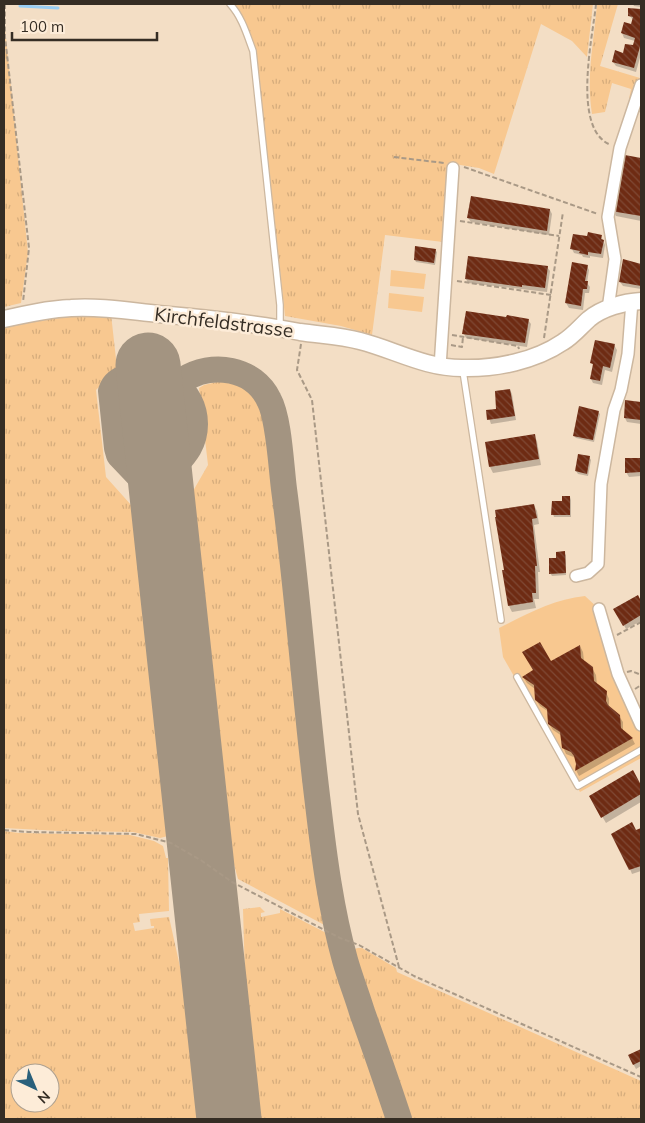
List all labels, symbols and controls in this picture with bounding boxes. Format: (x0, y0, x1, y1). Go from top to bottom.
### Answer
scale bar (12, 10, 158, 42)
text: 100 m (20, 17, 64, 36)
street label: Kirchfeldstrasse (153, 302, 295, 342)
north arrow (10, 1063, 60, 1113)
text: N (34, 1087, 54, 1107)

